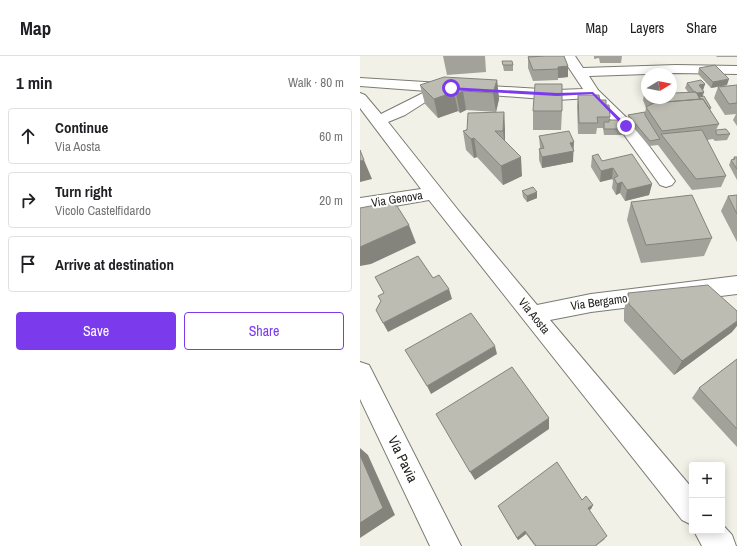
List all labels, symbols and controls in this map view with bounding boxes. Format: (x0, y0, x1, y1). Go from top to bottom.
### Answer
text: Map (20, 15, 51, 41)
text: Map (586, 19, 608, 37)
text: Layers (630, 19, 664, 37)
text: Share (686, 19, 717, 37)
north arrow (641, 68, 677, 104)
text: 1 min (16, 71, 52, 94)
text: Walk · 80 m (288, 74, 344, 91)
route start (442, 79, 460, 97)
text: Continue (55, 117, 108, 138)
route end (617, 117, 635, 135)
icon: ahead (17, 125, 39, 147)
text: 60 m (319, 128, 343, 145)
text: Via Aosta (55, 138, 100, 155)
text: Turn right (55, 181, 112, 202)
street label: Via Genova (370, 187, 424, 211)
icon: right (17, 189, 39, 211)
text: 20 m (319, 192, 343, 209)
text: Vicolo Castelfidardo (55, 202, 151, 219)
icon: arrive (17, 253, 39, 275)
text: Arrive at destination (55, 254, 174, 275)
street label: Via Bergamo (570, 290, 628, 314)
street label: Via Aosta (515, 295, 554, 338)
button: Save (16, 312, 176, 350)
button: Share (184, 312, 344, 350)
street label: Via Pavia (384, 433, 422, 486)
map controls (689, 462, 725, 534)
button: + (689, 462, 725, 498)
button: − (689, 498, 725, 534)

